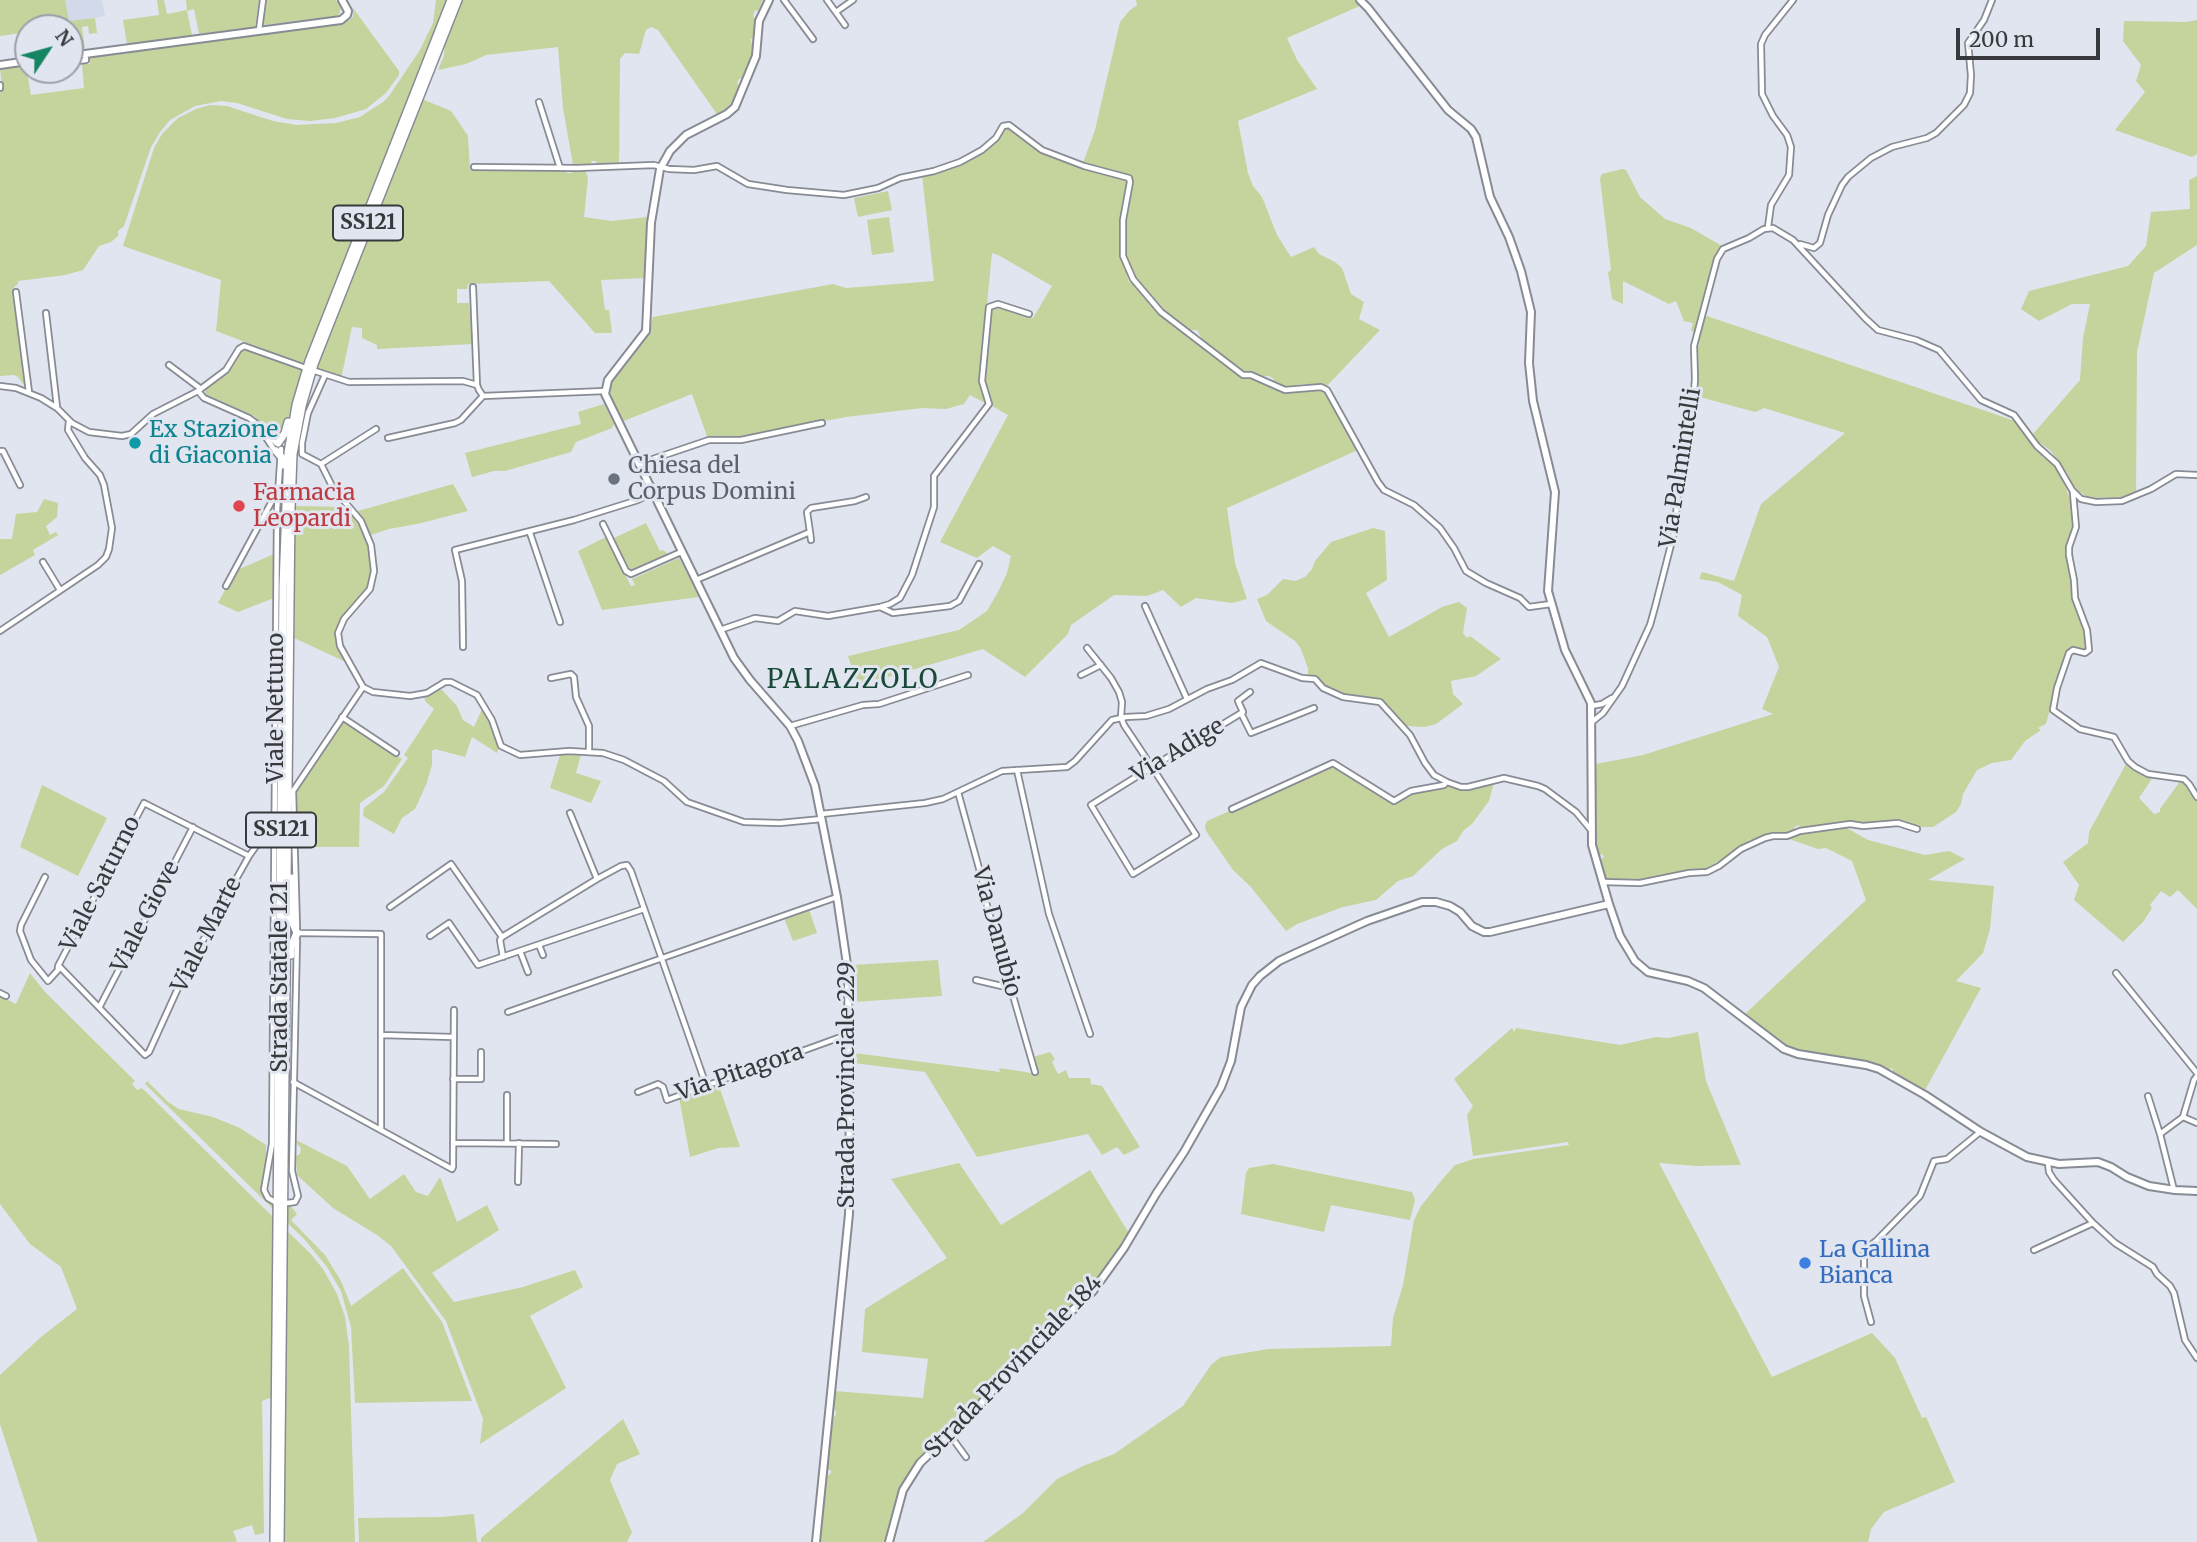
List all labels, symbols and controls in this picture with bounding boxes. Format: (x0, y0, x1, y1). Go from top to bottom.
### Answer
north arrow (14, 14, 84, 84)
scale bar (1959, 14, 2102, 58)
text: N (50, 25, 78, 51)
text: 200 m (1969, 26, 2034, 53)
road number: SS121 (333, 206, 403, 241)
street label: Via Palmintelli (1655, 386, 1707, 550)
place label: Ex Stazione di Giaconia (149, 416, 278, 470)
marker: Ex Stazione di Giaconia (127, 435, 143, 451)
place label: Chiesa del Corpus Domini (628, 452, 796, 506)
marker: Chiesa del Corpus Domini (606, 471, 622, 487)
place label: Farmacia Leopardi (253, 479, 355, 533)
marker: Farmacia Leopardi (231, 498, 247, 514)
street label: Viale Nettuno (262, 633, 290, 783)
district label: PALAZZOLO (768, 665, 938, 697)
street label: Via Adige (1127, 713, 1229, 789)
street label: Viale Saturno (55, 812, 147, 956)
road number: SS121 (246, 812, 316, 848)
street label: Viale Giove (106, 857, 186, 977)
street label: Via Danubio (965, 864, 1027, 1000)
street label: Viale Marte (166, 873, 248, 997)
street label: Strada Statale 121 (266, 881, 294, 1073)
street label: Strada Provinciale 229 (833, 962, 861, 1208)
street label: Via Pitagora (673, 1038, 807, 1108)
place label: La Gallina Bianca (1819, 1236, 1930, 1290)
marker: La Gallina Bianca (1797, 1255, 1813, 1271)
street label: Strada Provinciale 184 (919, 1270, 1109, 1464)

